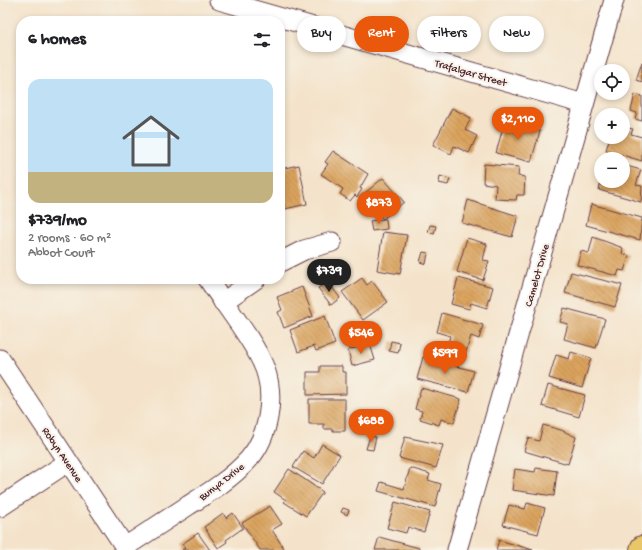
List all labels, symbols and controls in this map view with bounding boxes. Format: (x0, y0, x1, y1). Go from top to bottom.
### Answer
chip: Buy (297, 16, 346, 52)
chip: Rent (354, 16, 409, 52)
chip: Filters (417, 16, 481, 52)
chip: New (489, 16, 544, 52)
icon: filters (251, 29, 273, 51)
text: 6 homes (28, 30, 86, 50)
street label: Trafalgar Street (432, 57, 510, 90)
map controls (594, 64, 630, 188)
button: locate (594, 64, 630, 100)
icon: home (115, 105, 187, 177)
pin: $2,110 (485, 107, 551, 141)
button: + (594, 108, 630, 144)
text: $2,110 (501, 112, 535, 127)
button: − (594, 152, 630, 188)
pin: $873 (355, 191, 403, 225)
text: $873 (366, 196, 392, 211)
text: $739/mo (28, 211, 87, 231)
text: 2 rooms · 60 m² (28, 231, 111, 246)
street label: Camelot Drive (523, 242, 553, 308)
text: Abbot Court (28, 246, 94, 261)
pin: $739 (305, 259, 353, 293)
text: $739 (316, 264, 342, 279)
pin: $546 (337, 321, 385, 355)
text: $546 (348, 326, 374, 341)
pin: $599 (421, 341, 469, 375)
text: $599 (432, 346, 458, 361)
pin: $688 (347, 409, 395, 443)
text: $688 (358, 414, 384, 429)
street label: Robyn Avenue (39, 425, 84, 485)
street label: Bunya Drive (196, 461, 247, 505)

